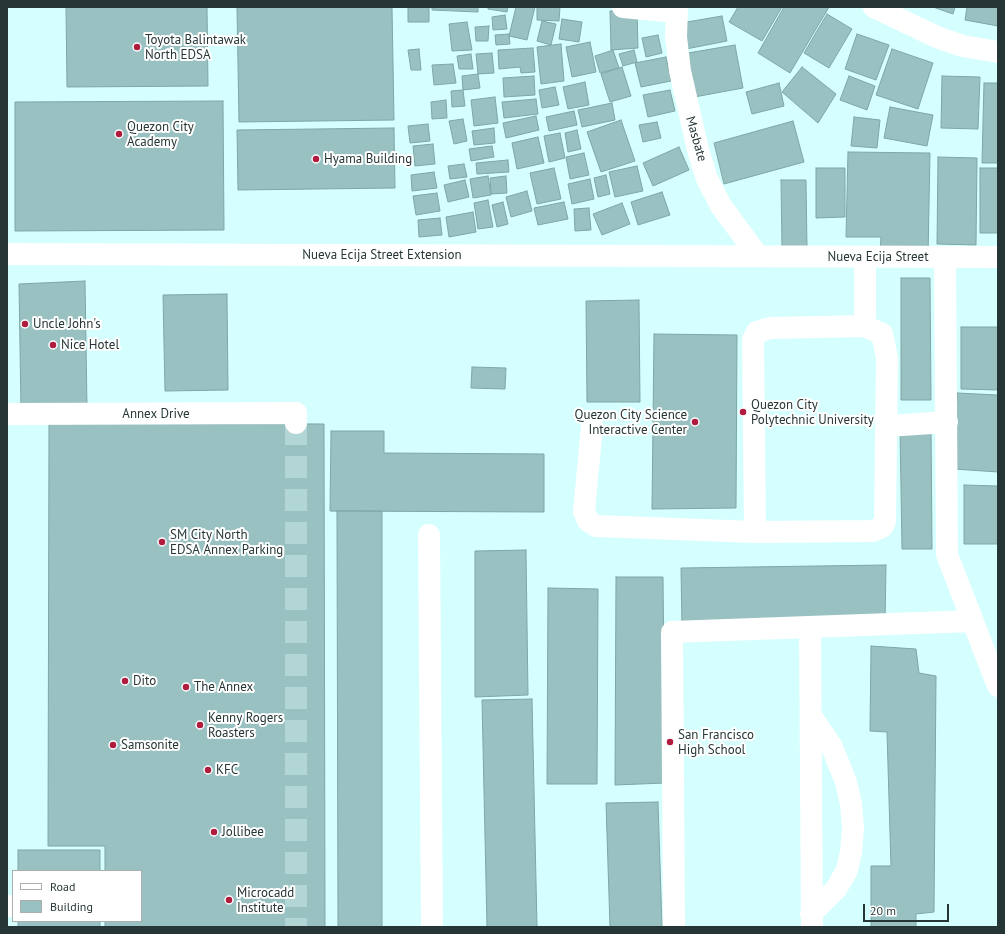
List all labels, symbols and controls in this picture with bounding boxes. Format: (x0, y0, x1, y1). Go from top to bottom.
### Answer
place label: Toyota Balintawak North EDSA (145, 32, 246, 63)
marker: Toyota Balintawak North EDSA (132, 42, 142, 52)
street label: Masbate (682, 114, 710, 164)
place label: Quezon City Academy (127, 119, 194, 150)
marker: Quezon City Academy (114, 129, 124, 139)
place label: Hyama Building (324, 151, 412, 167)
marker: Hyama Building (311, 154, 321, 164)
street label: Nueva Ecija Street Extension (302, 247, 462, 263)
street label: Nueva Ecija Street (827, 249, 929, 265)
place label: Uncle John's (33, 316, 101, 332)
marker: Uncle John's (20, 319, 30, 329)
place label: Nice Hotel (61, 337, 119, 353)
marker: Nice Hotel (48, 340, 58, 350)
place label: Quezon City Polytechnic University (751, 397, 874, 428)
street label: Annex Drive (122, 406, 190, 422)
place label: Quezon City Science Interactive Center (575, 407, 687, 438)
marker: Quezon City Polytechnic University (738, 407, 748, 417)
marker: Quezon City Science Interactive Center (690, 417, 700, 427)
place label: SM City North EDSA Annex Parking (170, 527, 283, 558)
marker: SM City North EDSA Annex Parking (157, 537, 167, 547)
place label: Dito (133, 673, 156, 689)
marker: Dito (120, 676, 130, 686)
place label: The Annex (194, 679, 253, 695)
marker: The Annex (181, 682, 191, 692)
place label: Kenny Rogers Roasters (208, 710, 283, 741)
marker: Kenny Rogers Roasters (195, 720, 205, 730)
place label: San Francisco High School (678, 727, 754, 758)
place label: Samsonite (121, 737, 179, 753)
marker: San Francisco High School (665, 737, 675, 747)
marker: Samsonite (108, 740, 118, 750)
place label: KFC (216, 762, 238, 778)
marker: KFC (203, 765, 213, 775)
place label: Jollibee (222, 824, 264, 840)
marker: Jollibee (209, 827, 219, 837)
legend (12, 870, 142, 922)
text: Road (50, 879, 75, 894)
place label: Microcadd Institute (237, 885, 294, 916)
marker: Microcadd Institute (224, 895, 234, 905)
scale bar (865, 896, 951, 922)
text: Building (50, 899, 93, 914)
text: 20 m (870, 903, 896, 918)

